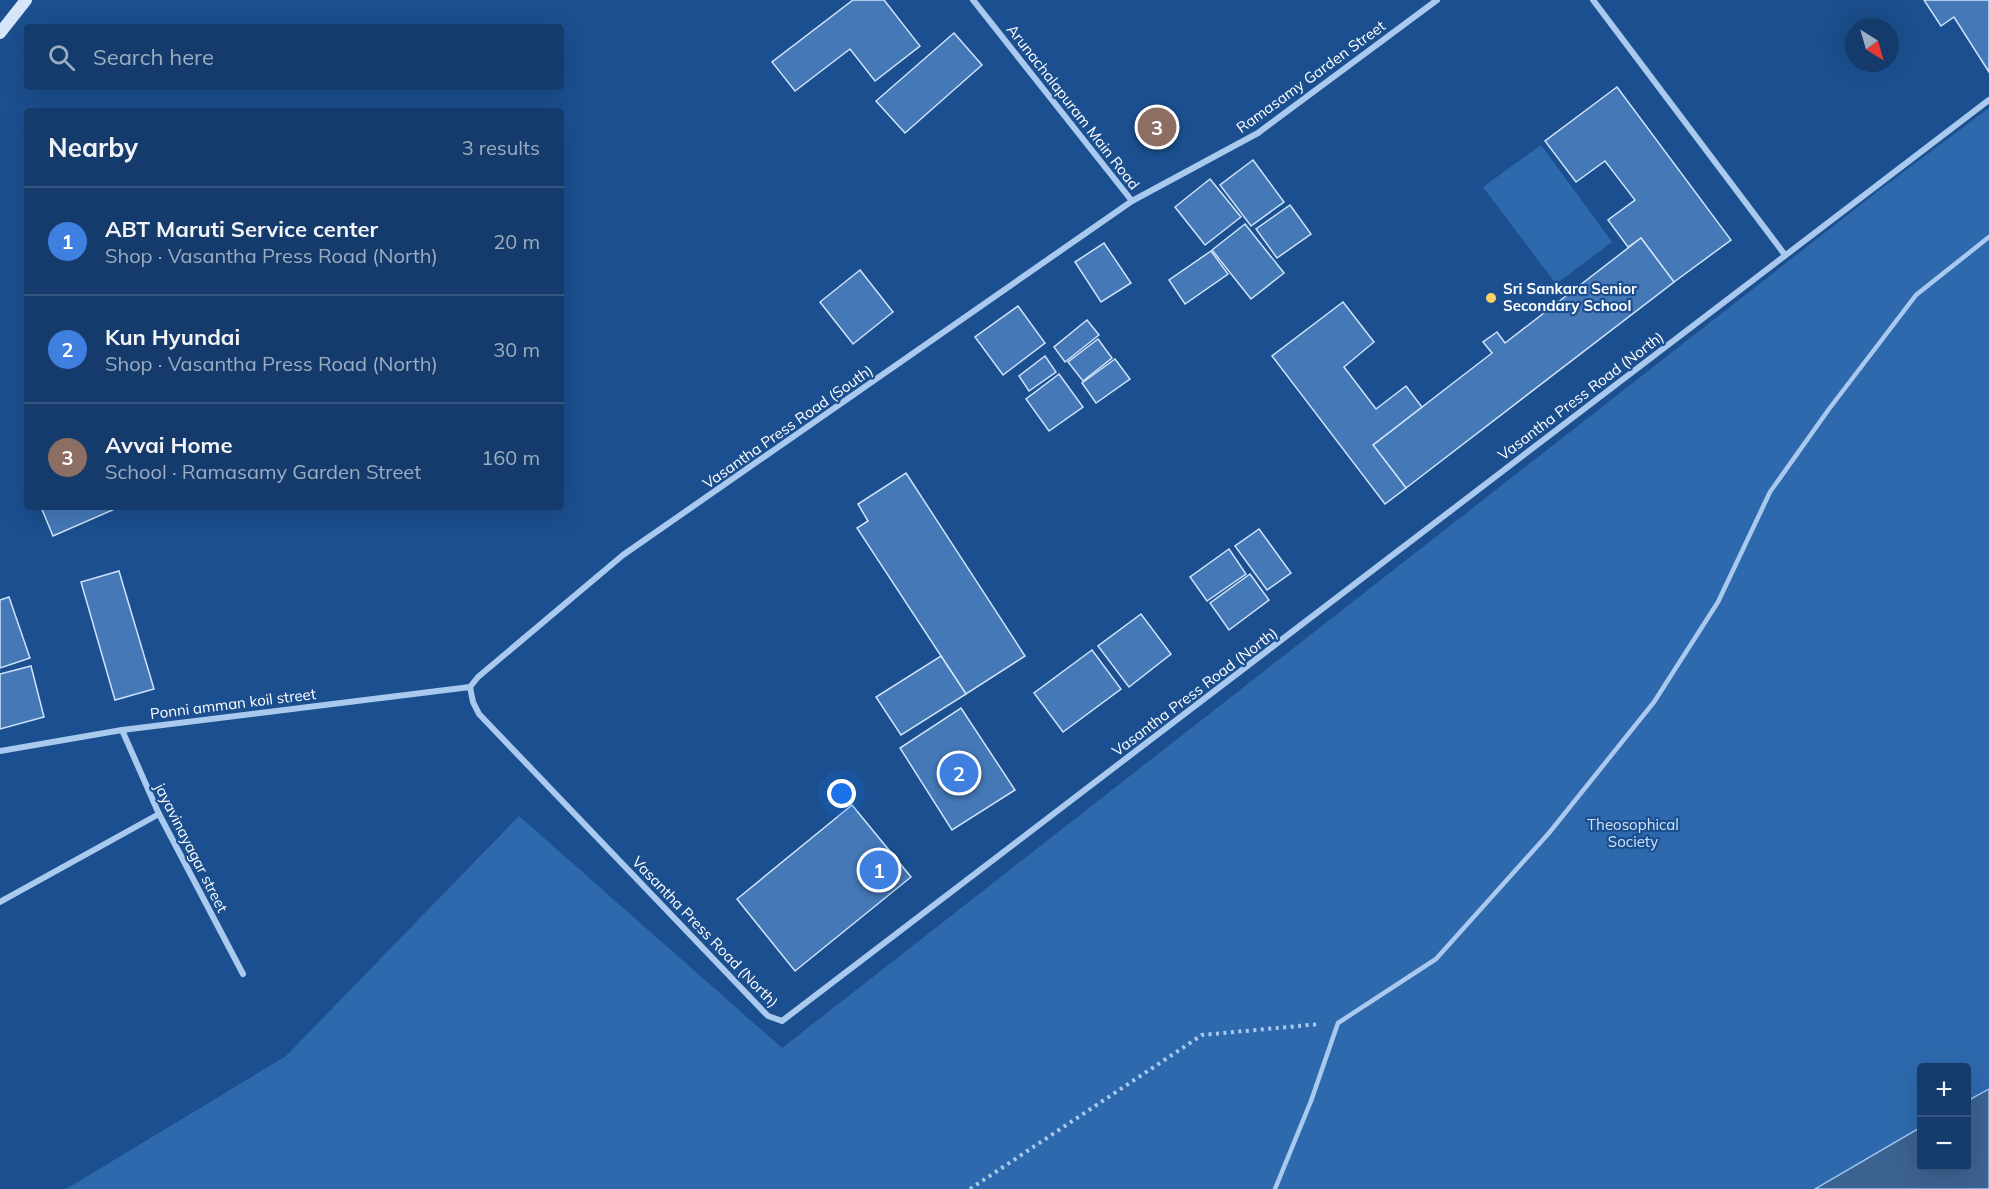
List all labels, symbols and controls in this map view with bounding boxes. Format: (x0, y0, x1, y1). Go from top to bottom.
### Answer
street label: Ramasamy Garden Street (1232, 16, 1389, 137)
north arrow (1845, 18, 1899, 72)
street label: Arunachalapuram Main Road (1003, 20, 1144, 193)
search box (24, 24, 564, 90)
icon: search (45, 41, 78, 74)
text: Search here (93, 43, 214, 71)
pin: 3 (1138, 104, 1176, 150)
text: Nearby (48, 131, 138, 164)
text: 3 results (462, 135, 540, 160)
text: ABT Maruti Service center (105, 215, 378, 243)
text: 1 (62, 229, 74, 254)
text: 20 m (493, 229, 540, 254)
text: Shop · Vasantha Press Road (North) (105, 243, 438, 268)
place label: Sri Sankara Senior Secondary School (1503, 279, 1637, 315)
marker: Sri Sankara Senior Secondary School (1484, 291, 1498, 305)
text: Kun Hyundai (105, 323, 240, 351)
street label: Vasantha Press Road (North) (1494, 327, 1667, 464)
text: 2 (62, 337, 74, 362)
text: 30 m (493, 337, 540, 362)
text: Shop · Vasantha Press Road (North) (105, 351, 438, 376)
street label: Vasantha Press Road (South) (699, 360, 877, 493)
text: Avvai Home (105, 431, 232, 459)
text: 3 (62, 445, 74, 470)
text: 160 m (481, 445, 540, 470)
text: School · Ramasamy Garden Street (105, 459, 421, 484)
street label: Vasantha Press Road (North) (1108, 623, 1281, 760)
street label: Ponni amman koil street (149, 684, 317, 723)
pin: 2 (940, 750, 978, 796)
street label: jayavinayagar street (150, 779, 232, 915)
your location (827, 779, 856, 808)
park label: Theosophical Society (1587, 815, 1679, 851)
pin: 1 (860, 848, 898, 892)
street label: Vasantha Press Road (North) (628, 852, 783, 1011)
map controls (1917, 1063, 1971, 1171)
button: + (1917, 1063, 1971, 1117)
button: − (1917, 1117, 1971, 1171)

